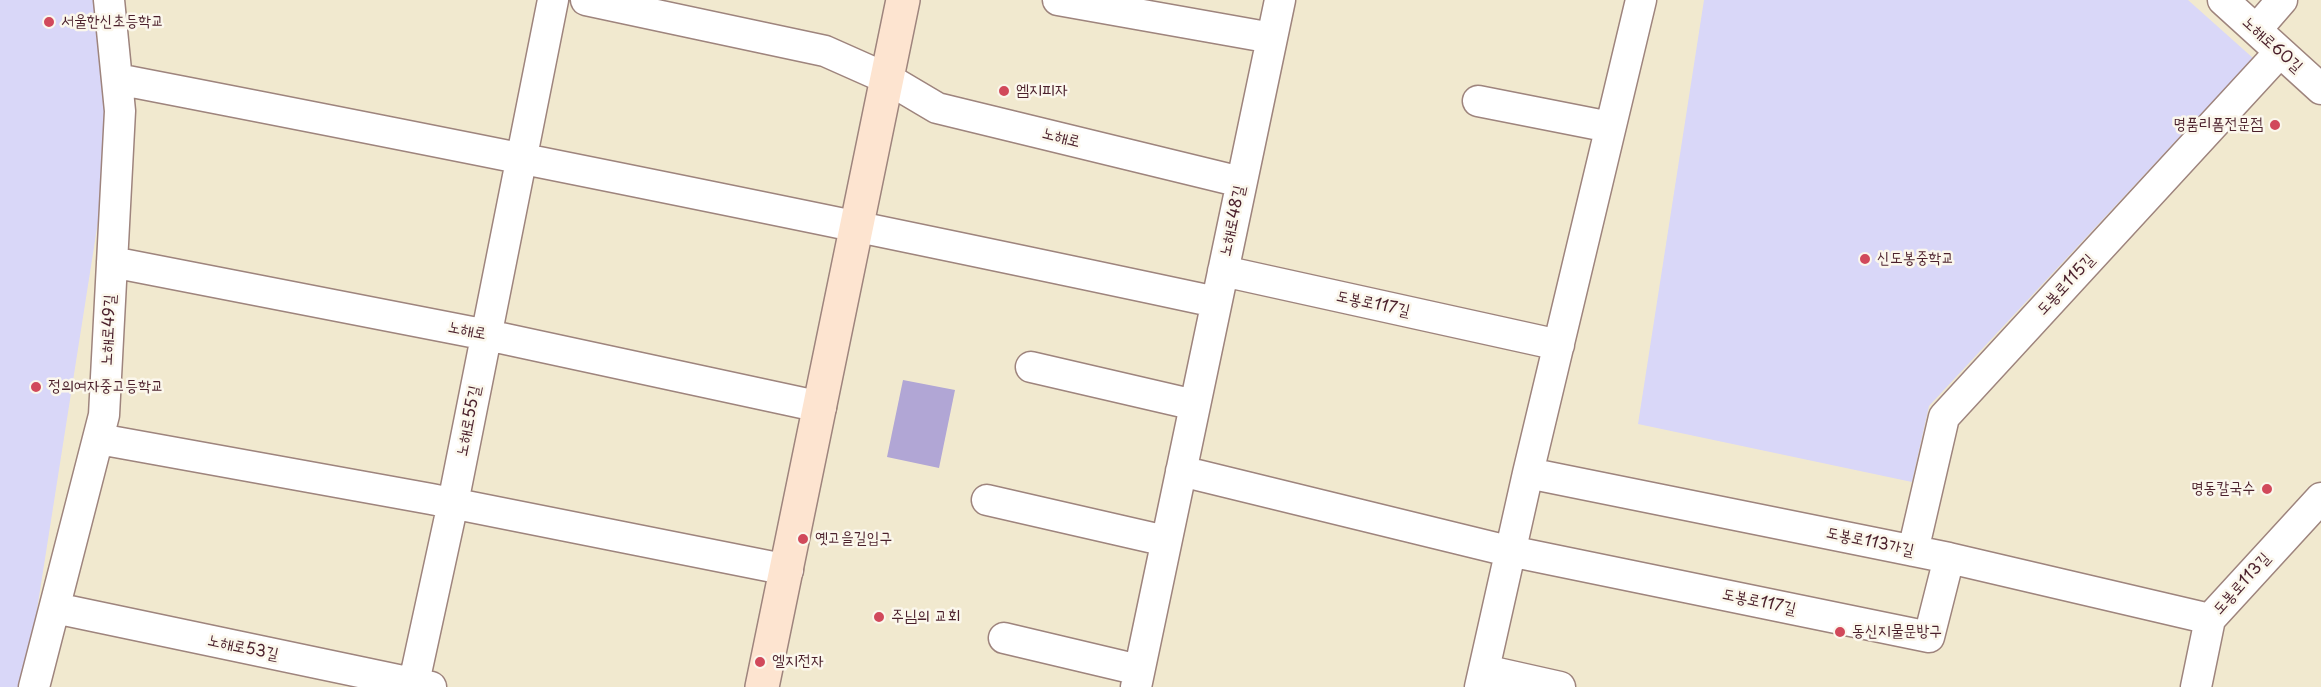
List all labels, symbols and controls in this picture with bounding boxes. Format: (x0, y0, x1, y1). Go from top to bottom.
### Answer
place label: 서울한신초등학교 (61, 12, 164, 32)
street label: 노해로60길 (2238, 13, 2306, 77)
marker: 서울한신초등학교 (42, 15, 56, 29)
place label: 엠지피자 (1016, 81, 1068, 101)
marker: 엠지피자 (997, 84, 1011, 98)
place label: 명품리폼전문점 (2173, 115, 2263, 135)
marker: 명품리폼전문점 (2268, 118, 2282, 132)
street label: 노해로 (1040, 124, 1082, 152)
street label: 노해로48길 (1216, 184, 1250, 258)
place label: 신도봉중학교 (1877, 249, 1954, 269)
street label: 도봉로115길 (2033, 251, 2099, 319)
marker: 신도봉중학교 (1858, 252, 1872, 266)
street label: 도봉로117길 (1334, 287, 1412, 321)
street label: 노해로49길 (98, 294, 120, 366)
street label: 노해로 (446, 318, 488, 344)
place label: 정의여자중고등학교 (48, 377, 164, 397)
marker: 정의여자중고등학교 (29, 380, 43, 394)
street label: 노해로55길 (453, 384, 485, 458)
place label: 명동칼국수 (2191, 479, 2255, 499)
marker: 명동칼국수 (2260, 482, 2274, 496)
street label: 도봉로113가길 (1824, 523, 1916, 561)
place label: 옛고을길입구 (815, 529, 892, 549)
marker: 옛고을길입구 (796, 532, 810, 546)
street label: 도봉로113길 (2209, 549, 2275, 619)
street label: 도봉로117길 (1720, 585, 1798, 619)
place label: 주님의 교회 (891, 607, 961, 627)
marker: 주님의 교회 (872, 610, 886, 624)
place label: 동신지물문방구 (1852, 622, 1942, 642)
marker: 동신지물문방구 (1833, 625, 1847, 639)
street label: 노해로53길 (206, 631, 280, 665)
place label: 엘지전자 (772, 652, 824, 672)
marker: 엘지전자 (753, 655, 767, 669)

